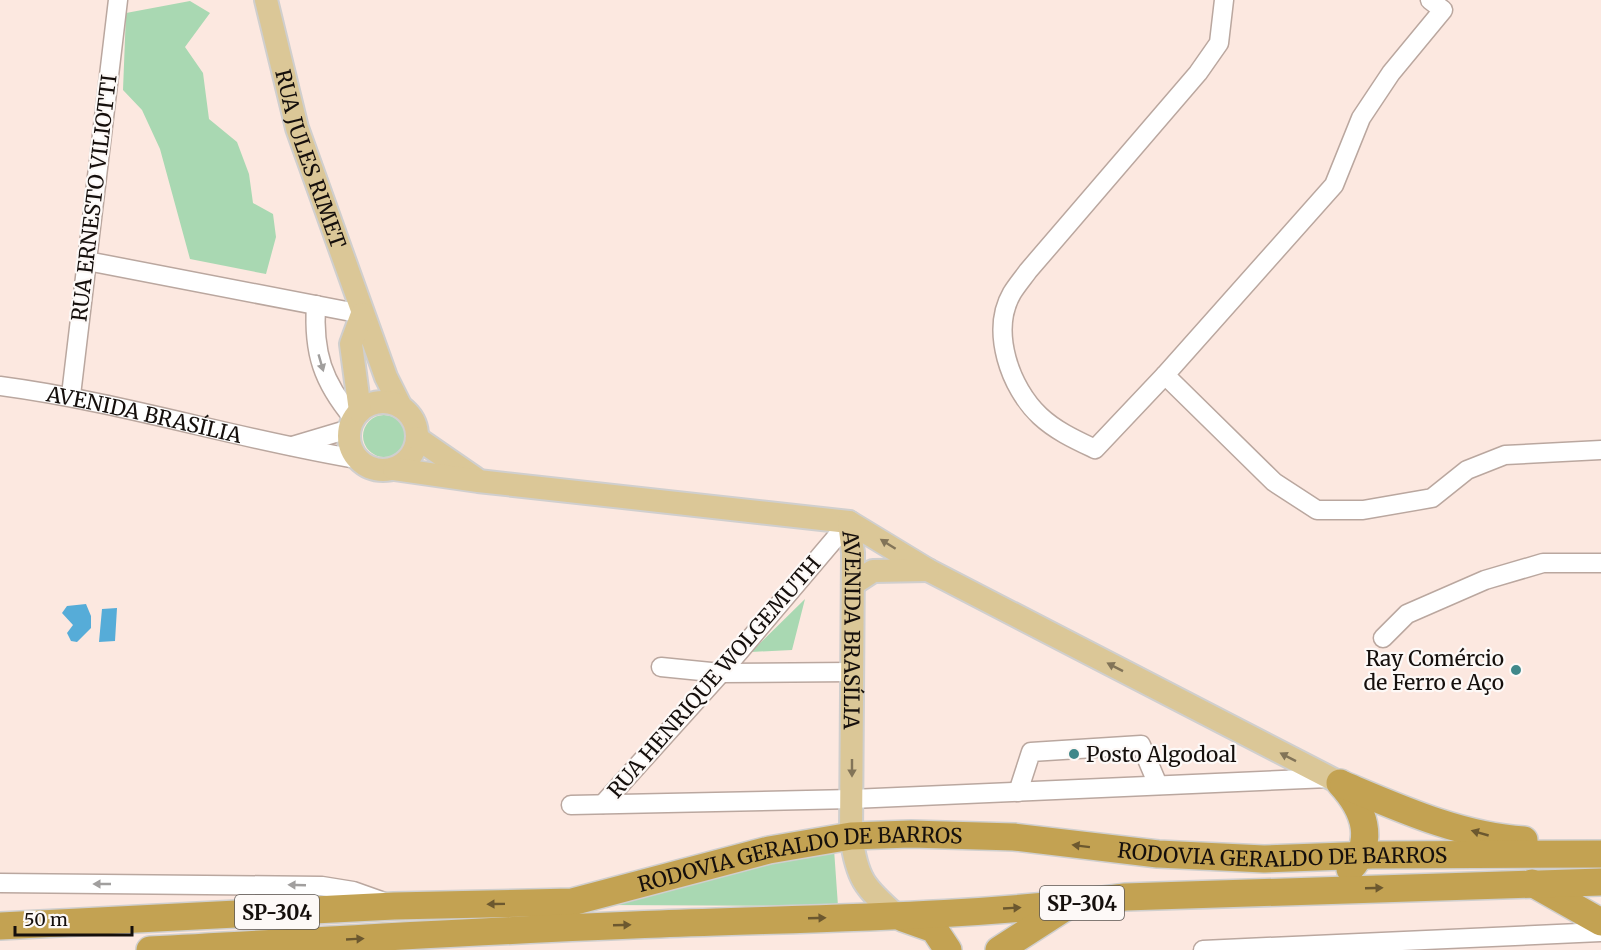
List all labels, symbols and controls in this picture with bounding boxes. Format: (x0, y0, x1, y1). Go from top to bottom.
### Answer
street label: RUA JULES RIMET (270, 67, 352, 252)
street label: RUA ERNESTO VILIOTTI (65, 73, 123, 323)
one-way arrow (317, 354, 326, 372)
street label: AVENIDA BRASÍLIA (44, 380, 245, 449)
street label: AVENIDA BRASÍLIA (837, 528, 867, 730)
one-way arrow (880, 538, 896, 549)
street label: RUA HENRIQUE WOLGEMUTH (602, 550, 826, 803)
place label: Ray Comércio de Ferro e Aço (1363, 645, 1504, 696)
one-way arrow (1106, 662, 1123, 672)
marker: Ray Comércio de Ferro e Aço (1509, 663, 1523, 677)
place label: Posto Algodoal (1086, 741, 1237, 768)
marker: Posto Algodoal (1067, 747, 1081, 761)
one-way arrow (1279, 752, 1296, 761)
one-way arrow (847, 759, 857, 778)
street label: RODOVIA GERALDO DE BARROS (635, 820, 963, 898)
one-way arrow (1471, 828, 1489, 837)
street label: RODOVIA GERALDO DE BARROS (1116, 836, 1447, 873)
one-way arrow (1071, 842, 1090, 851)
one-way arrow (92, 879, 111, 889)
one-way arrow (287, 880, 306, 889)
one-way arrow (1364, 884, 1383, 893)
road number: SP-304 (1040, 886, 1124, 920)
road number: SP-304 (235, 895, 319, 929)
scale bar (15, 899, 132, 937)
one-way arrow (487, 899, 506, 908)
one-way arrow (1002, 904, 1021, 913)
text: 50 m (24, 908, 68, 931)
one-way arrow (807, 913, 826, 923)
one-way arrow (613, 920, 632, 930)
one-way arrow (345, 934, 364, 943)

